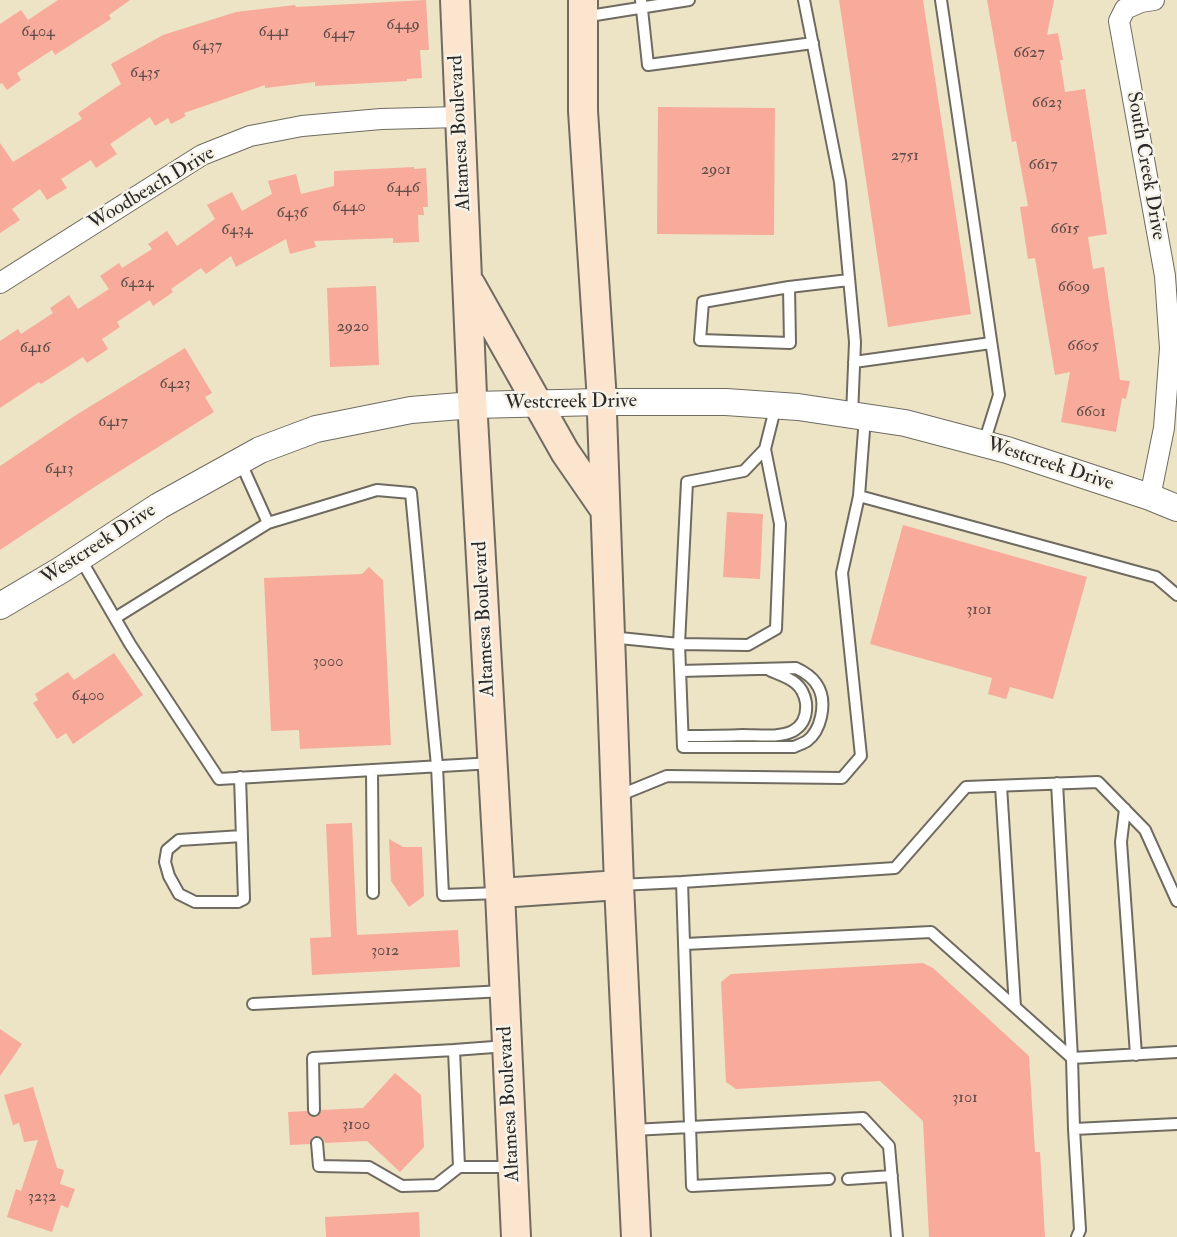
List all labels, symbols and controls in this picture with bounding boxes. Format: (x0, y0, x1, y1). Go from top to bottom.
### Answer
house number: 6449 (386, 16, 420, 36)
house number: 6404 (21, 23, 55, 43)
house number: 6441 (258, 23, 290, 43)
house number: 6447 (323, 25, 355, 45)
house number: 6437 (192, 37, 222, 57)
house number: 6627 (1013, 44, 1045, 64)
street label: Altamesa Boulevard (445, 55, 477, 211)
house number: 6435 (130, 64, 160, 84)
street label: South Creek Drive (1120, 90, 1170, 242)
house number: 6623 (1032, 94, 1062, 114)
street label: Woodbeach Drive (85, 142, 219, 236)
house number: 2751 (891, 147, 919, 167)
house number: 6617 (1028, 156, 1058, 176)
house number: 2901 (701, 161, 731, 181)
house number: 6446 (386, 179, 420, 199)
house number: 6440 (332, 198, 366, 218)
house number: 6436 (277, 204, 307, 224)
house number: 6615 (1051, 220, 1079, 240)
house number: 6434 (221, 221, 253, 241)
house number: 6424 (120, 274, 154, 294)
house number: 6609 (1058, 278, 1090, 298)
house number: 2920 (337, 318, 369, 338)
house number: 6605 (1067, 337, 1099, 357)
house number: 6416 (20, 339, 50, 359)
house number: 6423 (160, 375, 190, 395)
street label: Westcreek Drive (505, 390, 637, 416)
house number: 6601 (1076, 403, 1106, 423)
house number: 6417 (98, 413, 128, 433)
street label: Westcreek Drive (984, 433, 1116, 497)
house number: 6413 (45, 460, 73, 480)
street label: Westcreek Drive (37, 499, 161, 591)
street label: Altamesa Boulevard (469, 541, 501, 697)
house number: 3101 (966, 601, 992, 621)
house number: 3000 (313, 653, 343, 673)
house number: 6400 (71, 687, 105, 707)
house number: 3012 (371, 942, 399, 962)
street label: Altamesa Boulevard (494, 1026, 526, 1182)
house number: 3101 (952, 1089, 978, 1109)
house number: 3100 (342, 1116, 370, 1136)
house number: 3232 (28, 1188, 56, 1208)

